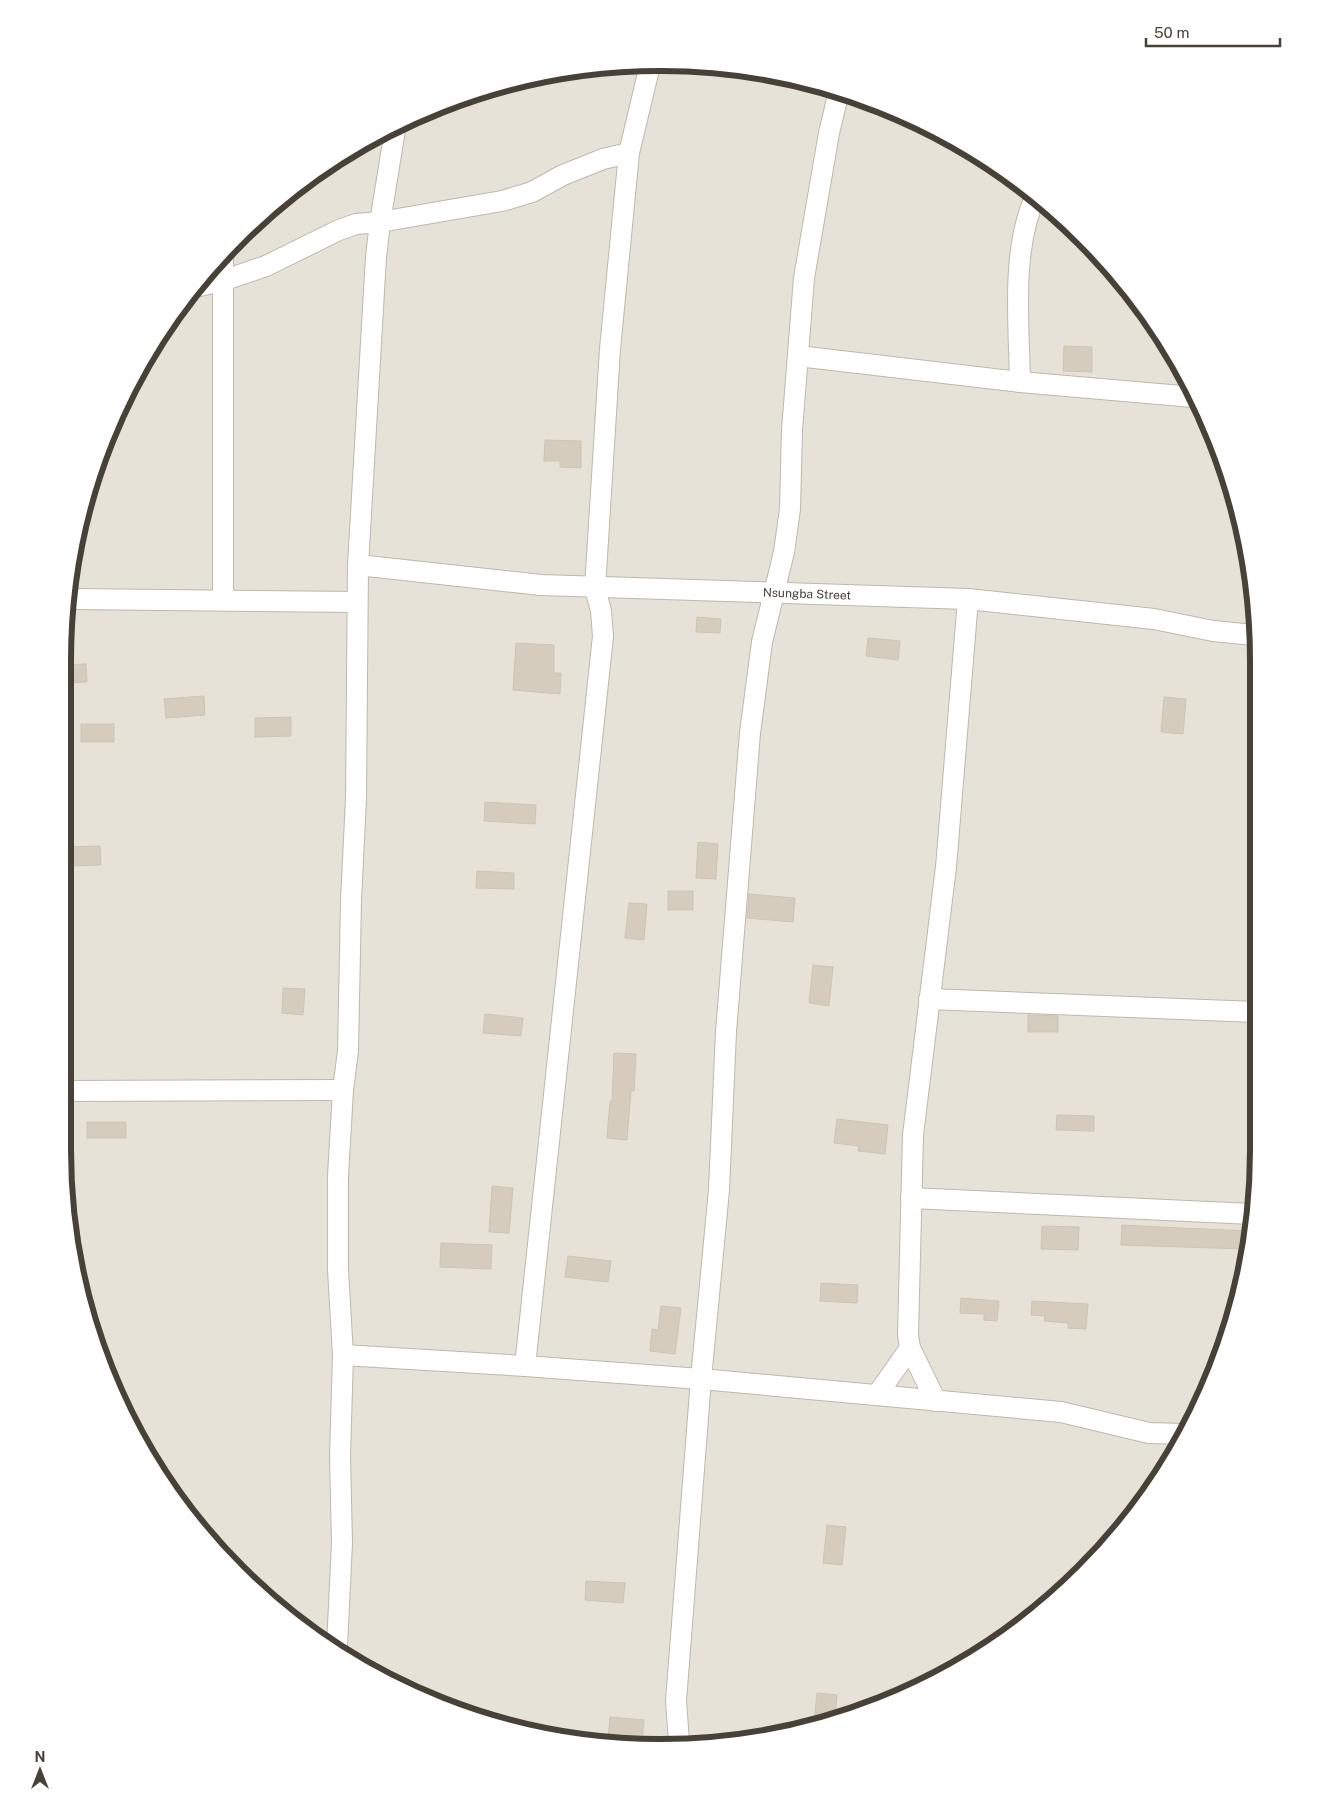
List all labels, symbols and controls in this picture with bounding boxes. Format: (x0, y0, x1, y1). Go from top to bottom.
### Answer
scale bar (1146, 15, 1280, 47)
text: 50 m (1154, 24, 1189, 41)
street label: Nsungba Street (763, 585, 852, 603)
north arrow (15, 1745, 65, 1795)
text: N (35, 1749, 45, 1765)

